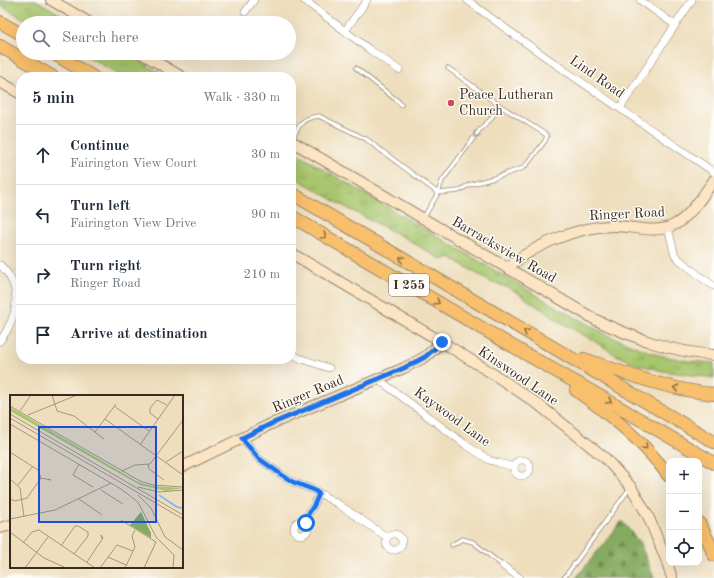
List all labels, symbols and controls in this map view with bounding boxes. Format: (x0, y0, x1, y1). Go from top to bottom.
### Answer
search box (16, 16, 296, 60)
icon: search (30, 27, 52, 49)
text: Search here (62, 31, 139, 46)
street label: Lind Road (567, 53, 627, 101)
place label: Peace Lutheran Church (459, 88, 554, 118)
text: 5 min (32, 90, 75, 107)
text: Walk · 330 m (203, 91, 280, 104)
marker: Peace Lutheran Church (446, 98, 456, 108)
one-way arrow (474, 131, 481, 138)
text: Continue (70, 139, 129, 154)
icon: ahead (32, 144, 54, 166)
text: 30 m (251, 148, 280, 161)
text: Fairington View Court (70, 157, 197, 170)
text: Turn left (70, 199, 130, 214)
icon: left (32, 204, 54, 226)
street label: Ringer Road (589, 205, 665, 223)
text: 90 m (251, 208, 280, 221)
street label: Barracksview Road (449, 214, 559, 286)
text: Fairington View Drive (70, 217, 196, 230)
one-way arrow (320, 231, 327, 239)
one-way arrow (399, 256, 406, 263)
text: Turn right (70, 259, 141, 274)
icon: right (32, 264, 54, 286)
text: 210 m (243, 268, 280, 281)
road number: I 255 (389, 274, 429, 296)
text: Ringer Road (70, 277, 141, 290)
one-way arrow (433, 297, 440, 304)
icon: arrive (32, 324, 54, 346)
text: Arrive at destination (70, 327, 208, 342)
one-way arrow (523, 329, 530, 336)
route end (433, 333, 451, 351)
street label: Kinswood Lane (475, 344, 561, 408)
street label: Ringer Road (270, 373, 346, 415)
one-way arrow (672, 384, 679, 393)
street label: Kaywood Lane (411, 385, 493, 449)
inset map (10, 395, 183, 568)
one-way arrow (605, 396, 612, 404)
one-way arrow (640, 442, 647, 450)
map controls (666, 458, 702, 566)
button: + (666, 458, 702, 494)
button: − (666, 494, 702, 530)
route start (297, 514, 315, 532)
button: locate (666, 530, 702, 566)

